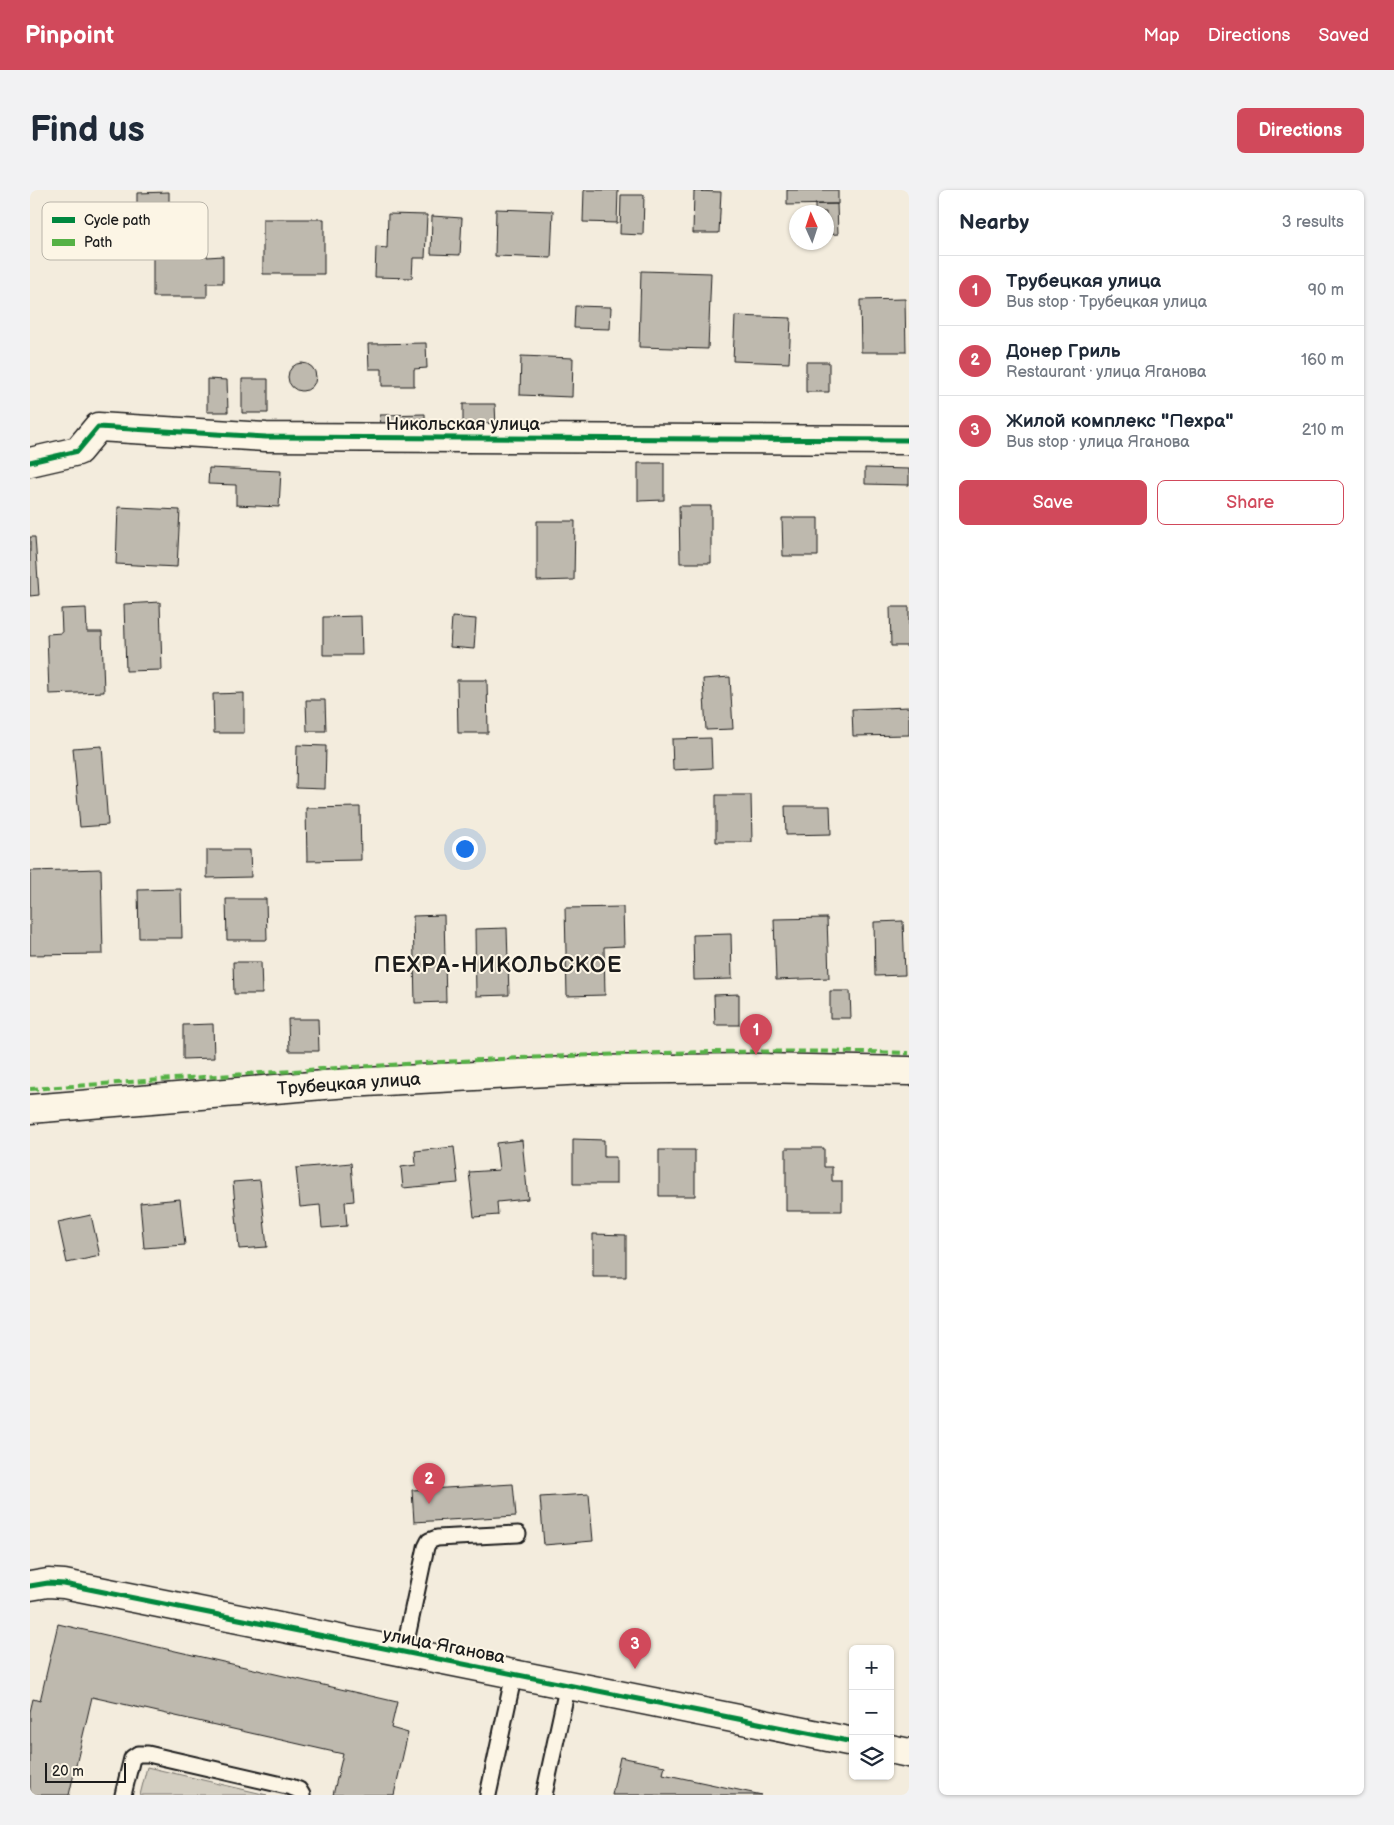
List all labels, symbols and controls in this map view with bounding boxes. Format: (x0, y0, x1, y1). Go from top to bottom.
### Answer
text: Pinpoint (25, 21, 114, 50)
text: Map (1144, 25, 1180, 46)
text: Directions (1208, 25, 1290, 46)
text: Saved (1318, 25, 1369, 46)
button: Directions (1237, 108, 1364, 153)
text: Find us (30, 109, 145, 152)
legend (42, 202, 208, 260)
north arrow (789, 205, 834, 250)
text: Nearby (959, 210, 1029, 235)
text: Cycle path (84, 212, 151, 229)
text: 3 results (1282, 213, 1344, 232)
text: Path (84, 234, 112, 251)
text: Трубецкая улица (1006, 270, 1161, 293)
text: 1 (972, 281, 978, 300)
text: 90 m (1308, 281, 1344, 300)
text: Bus stop · Трубецкая улица (1006, 293, 1207, 312)
text: Донер Гриль (1006, 340, 1120, 363)
text: 2 (970, 351, 980, 370)
text: 160 m (1301, 351, 1344, 370)
text: Restaurant · улица Яганова (1006, 363, 1206, 382)
text: Жилой комплекс "Пехра" (1006, 410, 1233, 433)
street label: Никольская улица (386, 414, 541, 435)
text: 3 (970, 421, 980, 440)
text: 210 m (1302, 421, 1344, 440)
text: Bus stop · улица Яганова (1006, 433, 1190, 452)
button: Save (959, 480, 1147, 525)
button: Share (1157, 480, 1344, 525)
your location (452, 836, 478, 862)
district label: ПЕХРА-НИКОЛЬСКОЕ (374, 952, 622, 979)
pin: 1 (740, 1014, 772, 1055)
street label: Трубецкая улица (276, 1068, 422, 1099)
pin: 2 (413, 1463, 445, 1504)
street label: улица Яганова (381, 1624, 507, 1668)
pin: 3 (619, 1628, 651, 1669)
map controls (849, 1645, 894, 1780)
button: + (849, 1645, 894, 1690)
button: − (849, 1690, 894, 1735)
button: layers (849, 1735, 894, 1780)
scale bar (45, 1760, 126, 1783)
text: 20 m (52, 1763, 84, 1780)

